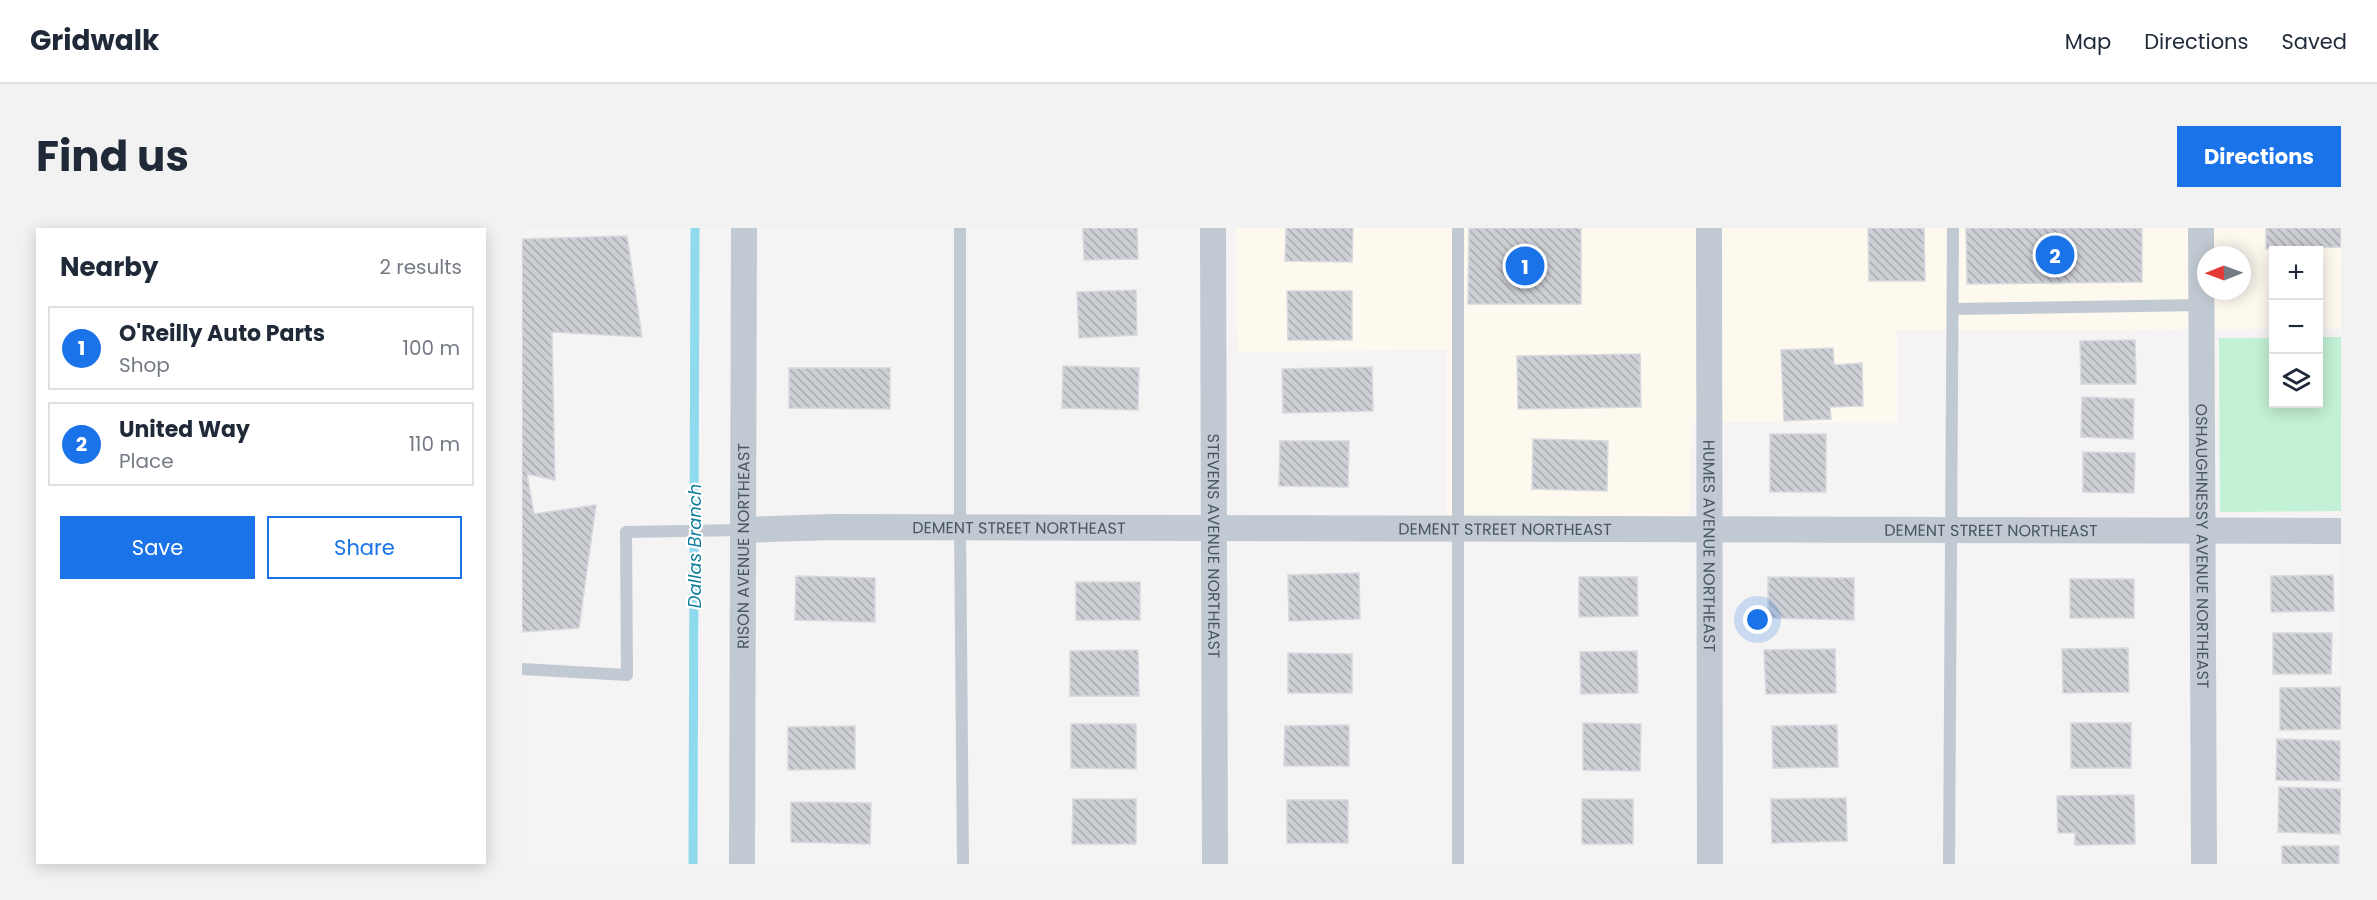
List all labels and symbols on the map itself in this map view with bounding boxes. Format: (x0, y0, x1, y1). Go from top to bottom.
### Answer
pin: 2 (2036, 232, 2074, 278)
pin: 1 (1506, 243, 1544, 288)
north arrow (2197, 246, 2251, 300)
street label: OSHAUGHNESSY AVENUE NORTHEAST (2190, 403, 2215, 689)
street label: STEVENS AVENUE NORTHEAST (1202, 433, 1226, 659)
street label: HUMES AVENUE NORTHEAST (1698, 440, 1721, 653)
street label: RISON AVENUE NORTHEAST (731, 443, 755, 649)
water label: Dallas Branch (682, 484, 707, 608)
street label: DEMENT STREET NORTHEAST (912, 516, 1126, 539)
street label: DEMENT STREET NORTHEAST (1398, 517, 1612, 541)
street label: DEMENT STREET NORTHEAST (1884, 518, 2098, 542)
your location (1743, 605, 1772, 634)

